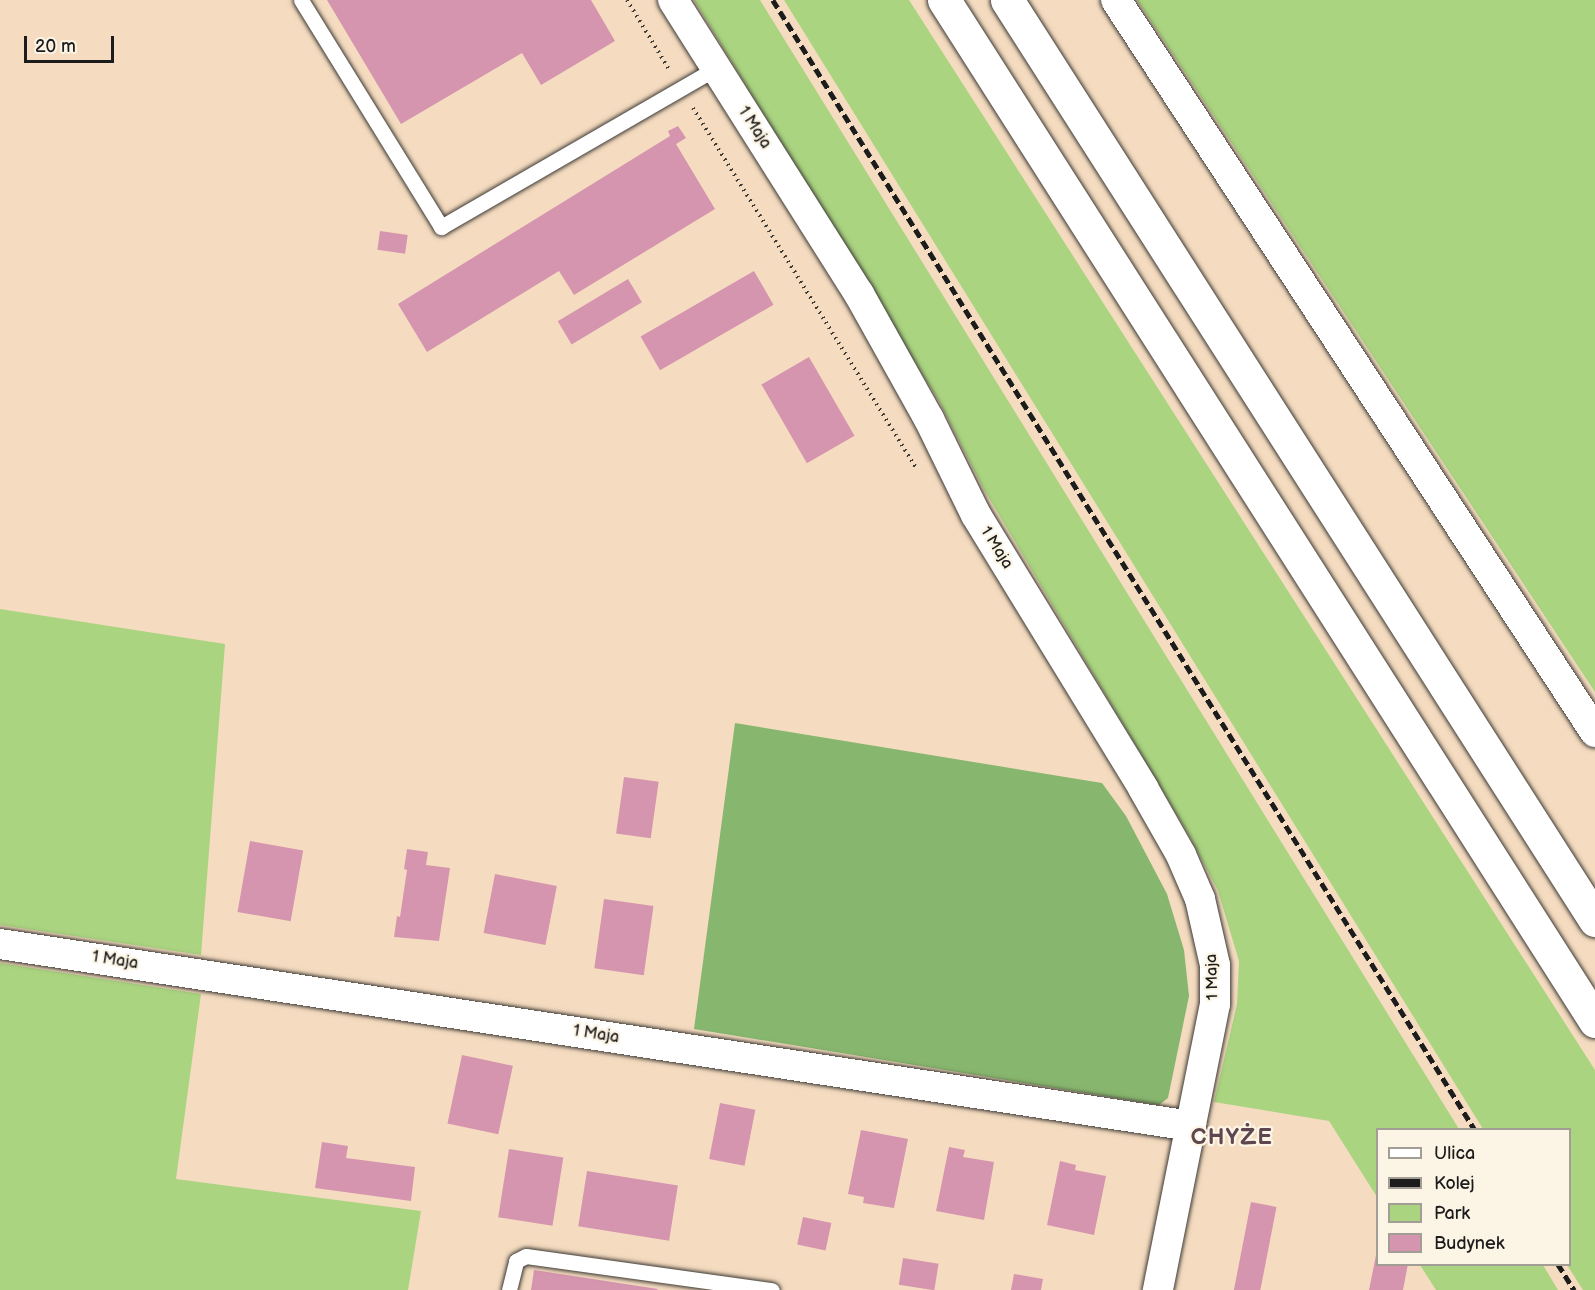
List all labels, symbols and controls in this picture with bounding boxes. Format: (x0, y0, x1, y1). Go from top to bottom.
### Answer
scale bar (27, 24, 117, 62)
text: 20 m (35, 36, 76, 57)
street label: 1 Maja (733, 103, 775, 153)
street label: 1 Maja (976, 523, 1016, 573)
street label: 1 Maja (91, 948, 139, 974)
street label: 1 Maja (1203, 954, 1223, 1000)
street label: 1 Maja (572, 1022, 620, 1048)
district label: CHYŻE (1191, 1125, 1273, 1151)
legend (1376, 1128, 1571, 1266)
text: Ulica (1434, 1143, 1475, 1164)
text: Kolej (1434, 1173, 1474, 1194)
text: Park (1434, 1203, 1470, 1224)
text: Budynek (1434, 1233, 1504, 1254)

